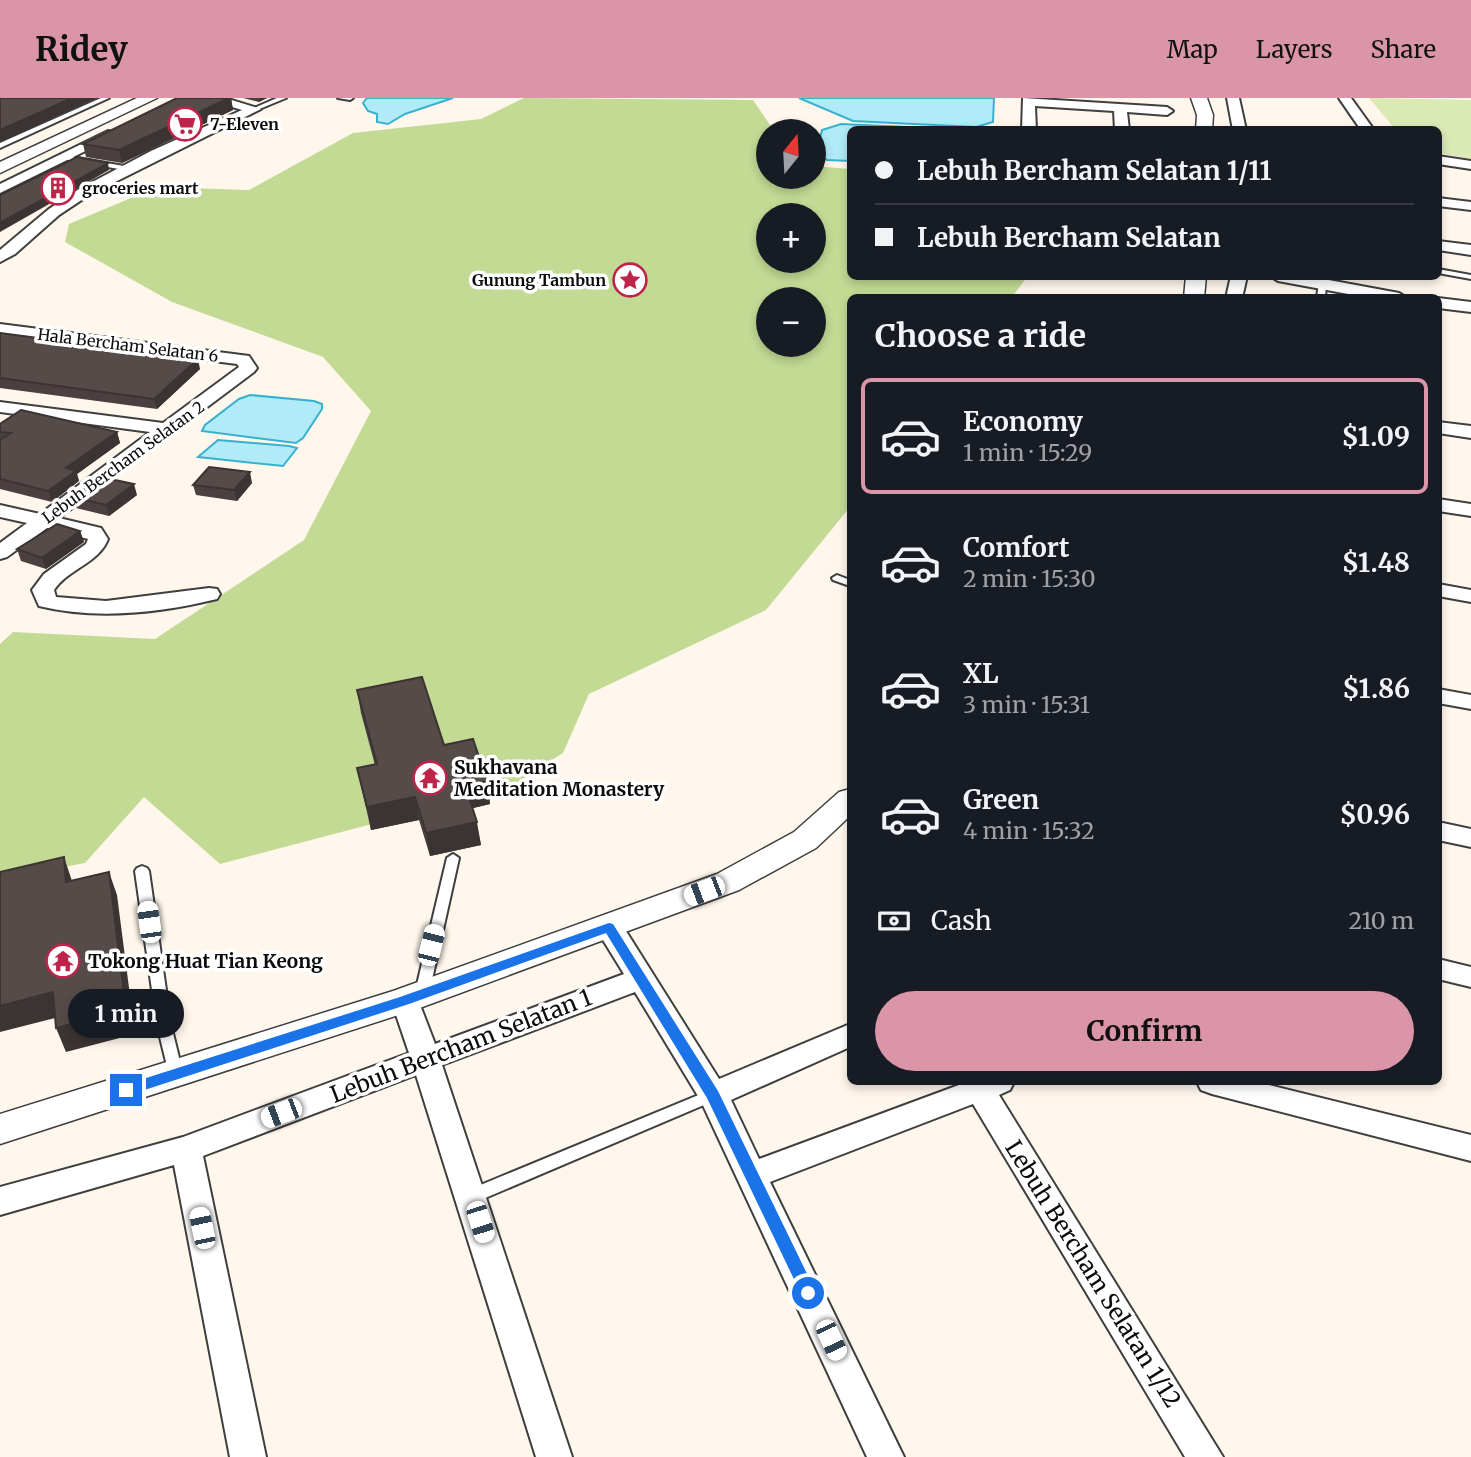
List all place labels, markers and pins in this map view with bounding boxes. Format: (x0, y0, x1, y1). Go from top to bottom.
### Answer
supermarket icon: 7-Eleven (166, 105, 204, 143)
place label: 7-Eleven (210, 114, 279, 134)
building icon: groceries mart (39, 169, 77, 207)
place label: groceries mart (82, 178, 199, 198)
place icon: Gunung Tambun (611, 261, 649, 299)
place label: Gunung Tambun (472, 270, 606, 290)
place label: Sukhavana Meditation Monastery (454, 755, 665, 801)
temple icon: Sukhavana Meditation Monastery (411, 759, 449, 797)
temple icon: Tokong Huat Tian Keong (44, 942, 82, 980)
place label: Tokong Huat Tian Keong (88, 949, 323, 973)

